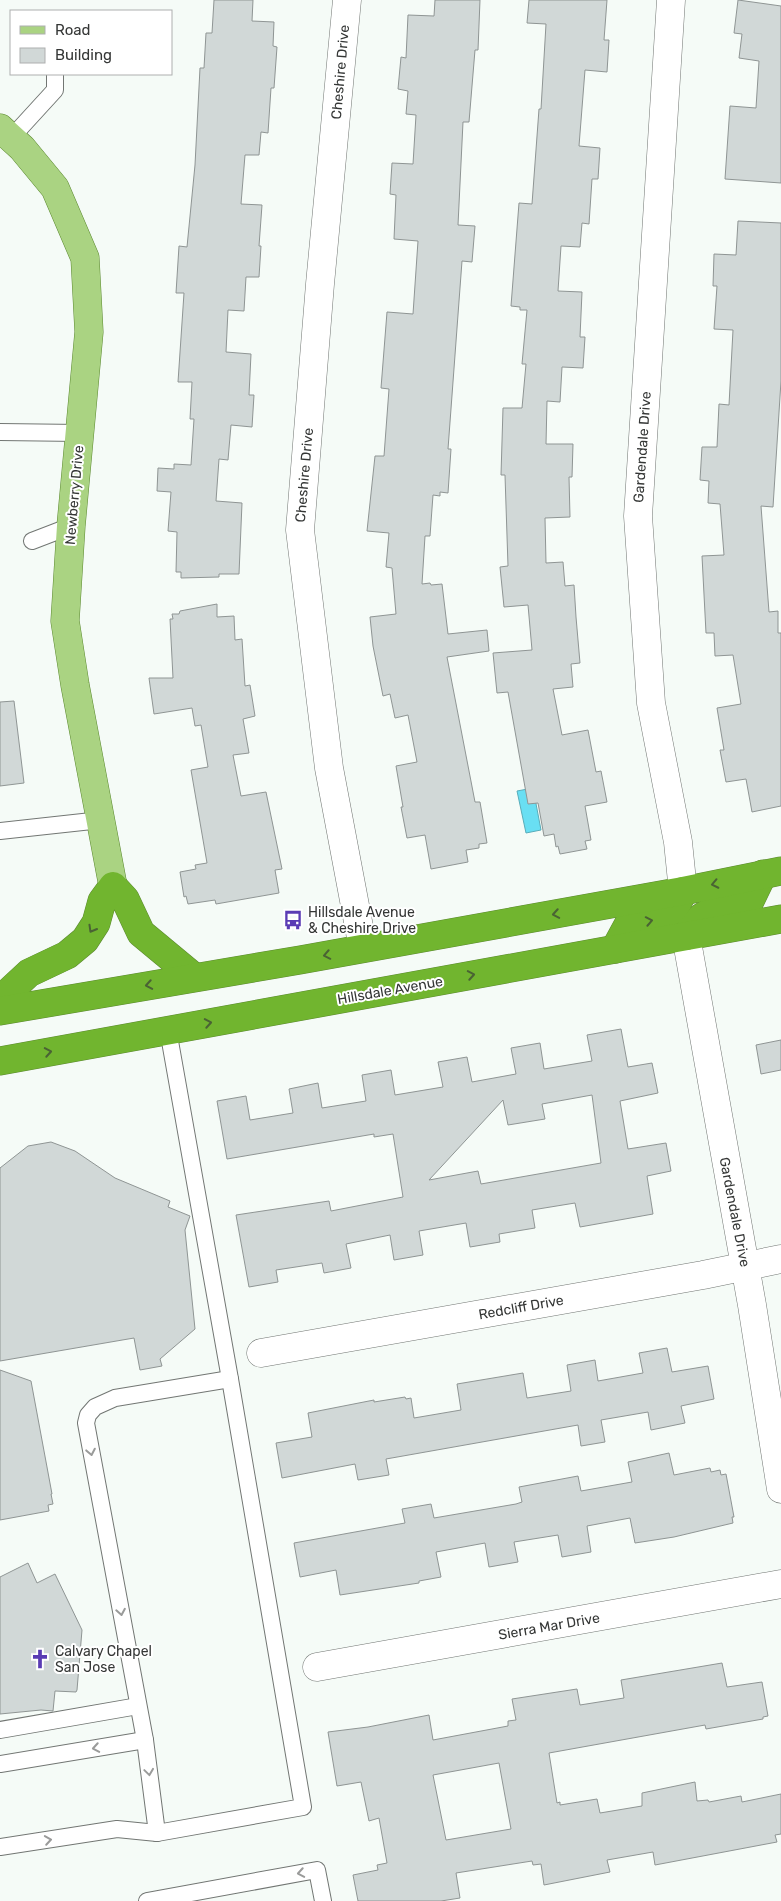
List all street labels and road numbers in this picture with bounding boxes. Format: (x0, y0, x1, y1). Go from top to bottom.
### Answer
street label: Cheshire Drive (328, 24, 353, 120)
street label: Gardendale Drive (630, 391, 655, 503)
street label: Cheshire Drive (292, 427, 317, 523)
street label: Newberry Drive (62, 444, 87, 546)
street label: Hillsdale Avenue (336, 973, 444, 1008)
street label: Gardendale Drive (716, 1156, 754, 1269)
street label: Redcliff Drive (477, 1292, 565, 1323)
street label: Sierra Mar Drive (497, 1609, 601, 1644)

